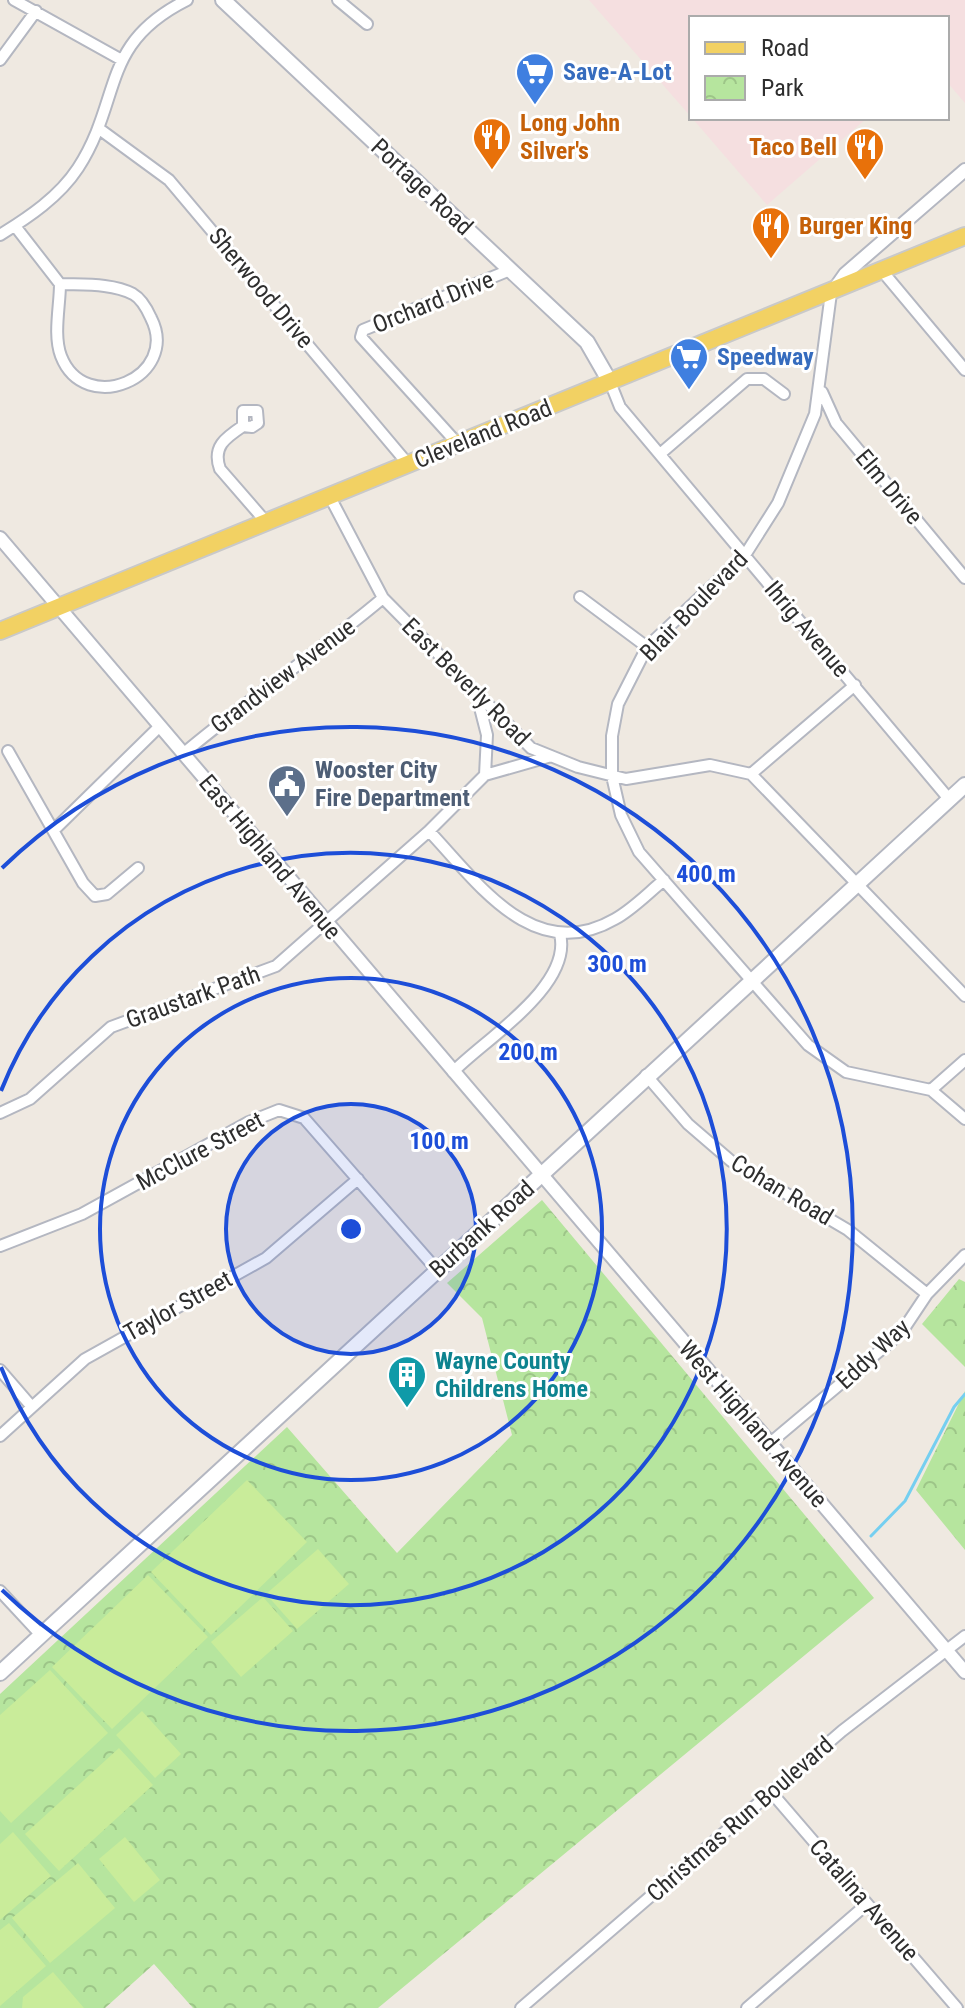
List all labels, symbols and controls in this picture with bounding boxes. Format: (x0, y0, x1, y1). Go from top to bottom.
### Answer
legend (689, 16, 949, 120)
text: Road (761, 34, 809, 62)
supermarket icon: Save-A-Lot (514, 51, 556, 106)
place label: Save-A-Lot (563, 58, 672, 86)
text: Park (761, 74, 804, 102)
place label: Long John Silver's (520, 109, 620, 165)
restaurant icon: Long John Silver's (471, 116, 513, 171)
restaurant icon: Taco Bell (844, 126, 886, 181)
street label: Portage Road (365, 133, 479, 241)
place label: Taco Bell (749, 133, 837, 161)
restaurant icon: Burger King (750, 205, 792, 260)
place label: Burger King (799, 212, 912, 240)
street label: Sherwood Drive (203, 222, 319, 354)
street label: Orchard Drive (368, 265, 498, 339)
supermarket icon: Speedway (668, 336, 710, 391)
place label: Speedway (717, 343, 814, 371)
street label: Cleveland Road (410, 394, 556, 474)
street label: Elm Drive (850, 444, 928, 530)
street label: Blair Boulevard (634, 545, 754, 667)
street label: Ihrig Avenue (759, 575, 855, 683)
street label: East Beverly Road (396, 612, 536, 752)
street label: Grandview Avenue (205, 613, 361, 739)
place label: Wooster City Fire Department (315, 756, 470, 812)
public building icon: Wooster City Fire Department (266, 763, 308, 818)
street label: East Highland Avenue (193, 769, 347, 945)
text: 400 m (676, 860, 736, 888)
text: 300 m (587, 950, 647, 978)
street label: Graustark Path (122, 960, 264, 1034)
text: 200 m (498, 1038, 558, 1066)
street label: McClure Street (132, 1106, 268, 1196)
text: 100 m (409, 1127, 469, 1155)
street label: Cohan Road (726, 1149, 838, 1231)
street label: Burbank Road (424, 1175, 540, 1283)
centre of rings (337, 1215, 365, 1243)
street label: Taylor Street (119, 1265, 237, 1347)
street label: Eddy Way (830, 1313, 916, 1395)
street label: West Highland Avenue (673, 1335, 833, 1513)
place label: Wayne County Childrens Home (435, 1347, 588, 1403)
building icon: Wayne County Childrens Home (386, 1354, 428, 1409)
street label: Christmas Run Boulevard (641, 1731, 839, 1907)
street label: Catalina Avenue (803, 1833, 925, 1967)

